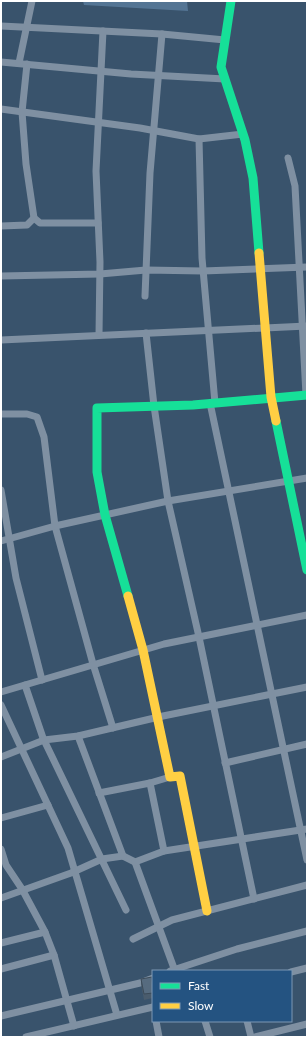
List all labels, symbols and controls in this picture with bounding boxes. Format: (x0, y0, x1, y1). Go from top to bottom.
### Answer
legend (152, 970, 292, 1022)
text: Fast (188, 978, 210, 993)
text: Slow (188, 998, 214, 1013)

